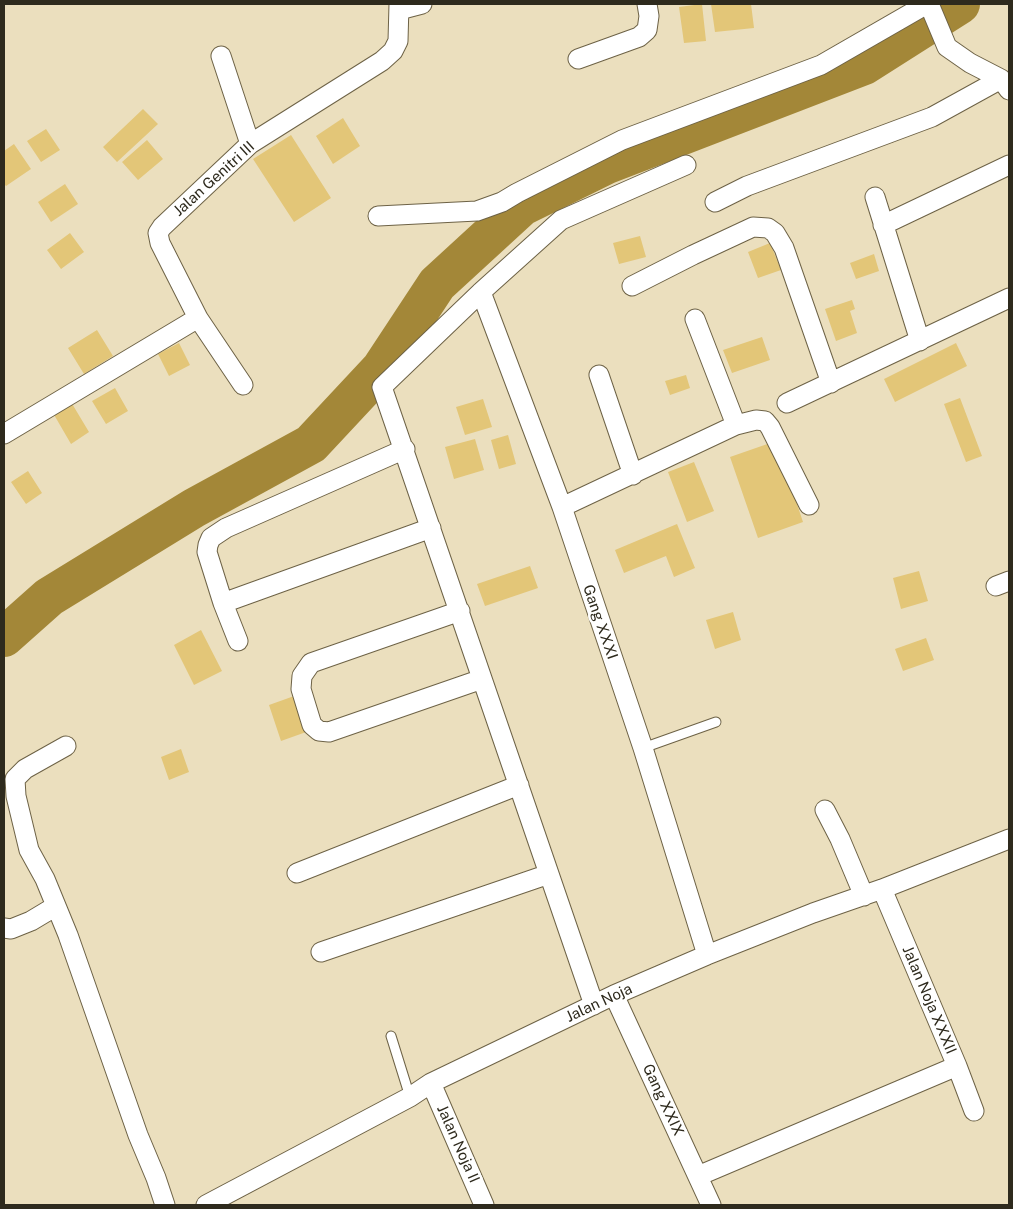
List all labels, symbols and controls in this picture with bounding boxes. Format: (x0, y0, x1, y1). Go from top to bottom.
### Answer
street label: Jalan Genitri III (170, 138, 258, 220)
street label: Gang XXXI (579, 582, 621, 662)
street label: Jalan Noja XXXII (898, 943, 960, 1057)
street label: Jalan Noja (563, 980, 635, 1026)
street label: Gang XXIX (639, 1061, 687, 1139)
street label: Jalan Noja II (433, 1102, 483, 1186)

